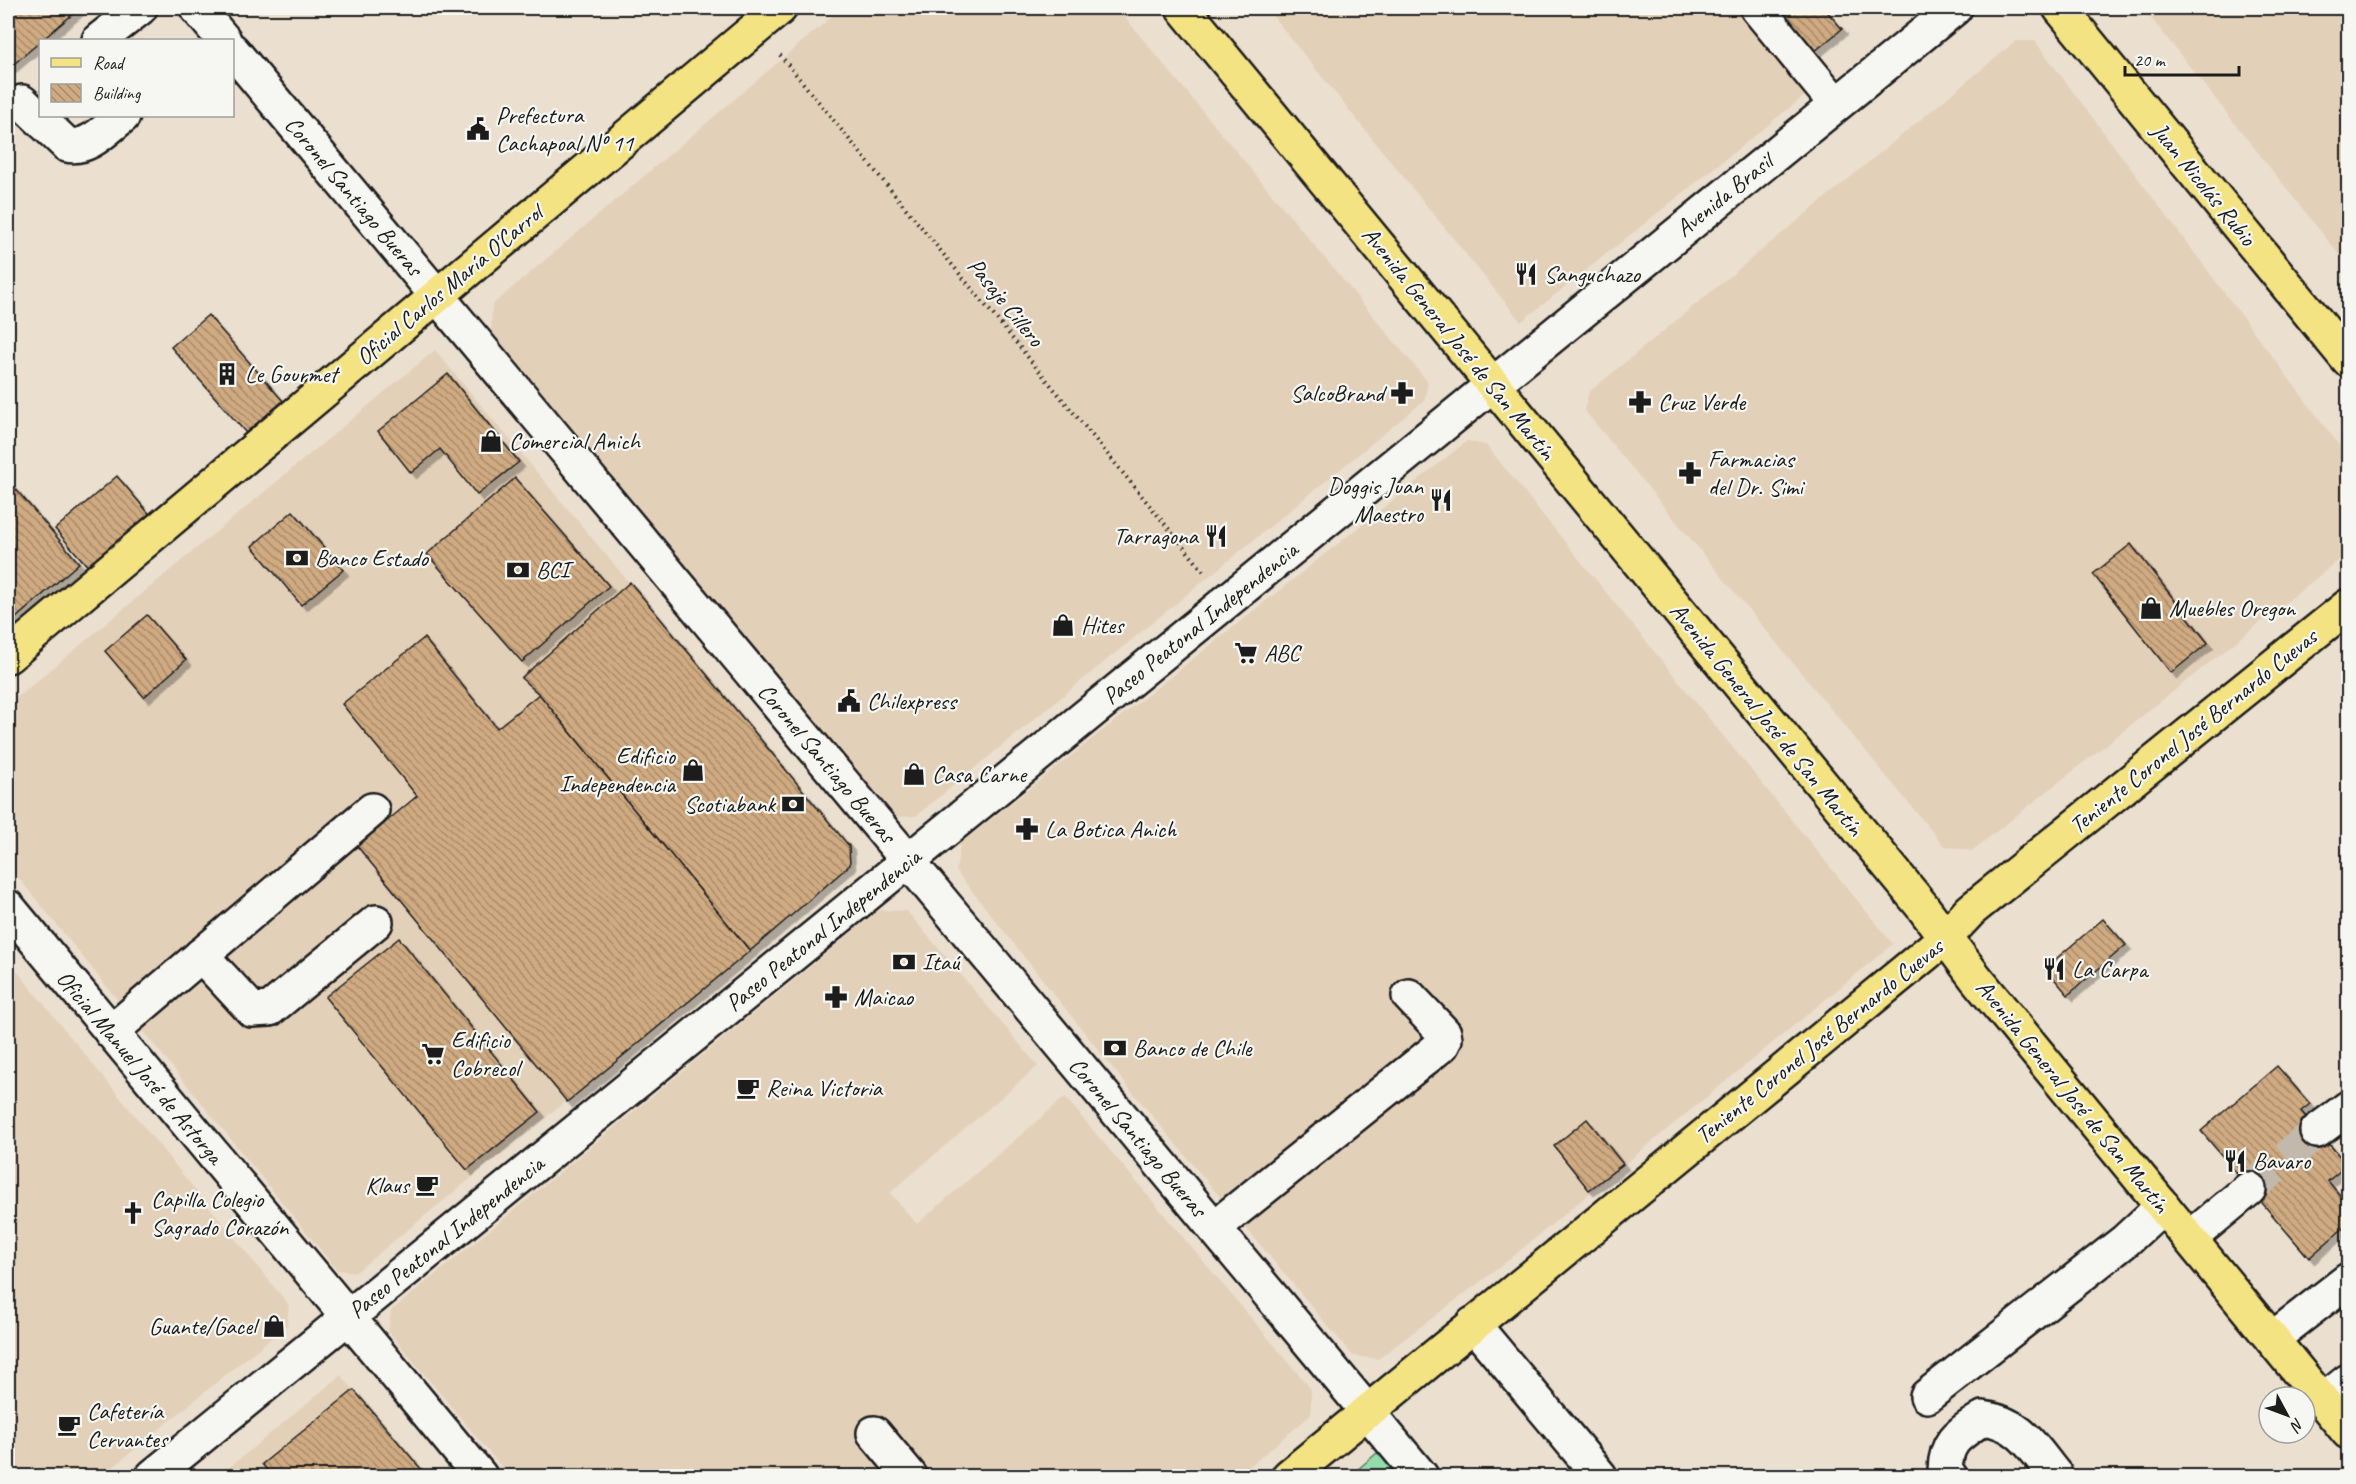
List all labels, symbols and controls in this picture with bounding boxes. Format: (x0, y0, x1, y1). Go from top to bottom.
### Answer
legend (39, 39, 234, 117)
scale bar (2125, 39, 2239, 77)
text: 20 m (2134, 49, 2167, 71)
text: Road (93, 52, 126, 74)
text: Building (93, 82, 142, 104)
place label: Prefectura Cachapoal Nº 11 (496, 100, 635, 158)
street label: Coronel Santiago Bueras (278, 110, 431, 283)
public building icon: Prefectura Cachapoal Nº 11 (465, 116, 491, 142)
street label: Juan Nicolás Rubio (2145, 116, 2264, 253)
street label: Avenida Brasil (1669, 144, 1782, 243)
street label: Oficial Carlos María O'Carrol (350, 196, 551, 372)
street label: Avenida General José de San Martín (1356, 220, 1563, 467)
street label: Pasaje Cillero (961, 251, 1052, 354)
place label: Sanguchazo (1544, 259, 1642, 289)
restaurant icon: Sanguchazo (1513, 261, 1539, 287)
place label: Le Gourmet (245, 359, 340, 389)
building icon: Le Gourmet (214, 361, 240, 387)
place label: SalcoBrand (1290, 378, 1388, 408)
pharmacy icon: SalcoBrand (1389, 380, 1415, 406)
place label: Cruz Verde (1658, 387, 1747, 417)
pharmacy icon: Cruz Verde (1627, 389, 1653, 415)
place label: Comercial Anich (509, 426, 642, 456)
shop icon: Comercial Anich (478, 428, 504, 454)
place label: Farmacias del Dr. Simi (1708, 444, 1805, 502)
pharmacy icon: Farmacias del Dr. Simi (1677, 460, 1703, 486)
place label: Doggis Juan Maestro (1327, 471, 1425, 529)
restaurant icon: Doggis Juan Maestro (1428, 487, 1454, 513)
place label: Tarragona (1113, 521, 1200, 551)
restaurant icon: Tarragona (1203, 523, 1229, 549)
street label: Paseo Peatonal Independencia (1096, 534, 1305, 711)
place label: Banco Estado (315, 543, 430, 573)
bank icon: Banco Estado (284, 545, 310, 571)
place label: BCI (536, 555, 575, 585)
bank icon: BCI (505, 557, 531, 583)
place label: Muebles Oregon (2169, 593, 2296, 623)
shop icon: Muebles Oregon (2138, 595, 2164, 621)
street label: Avenida General José de San Martín (1664, 596, 1871, 843)
place label: Hites (1081, 610, 1125, 640)
shop icon: Hites (1050, 612, 1076, 638)
street label: Teniente Coronel José Bernardo Cuevas (2063, 621, 2324, 840)
place label: ABC (1264, 638, 1303, 668)
supermarket icon: ABC (1233, 640, 1259, 666)
street label: Coronel Santiago Bueras (751, 677, 904, 850)
place label: Chilexpress (867, 686, 959, 716)
public building icon: Chilexpress (836, 688, 862, 714)
place label: Edificio Independencia (559, 741, 677, 799)
shop icon: Edificio Independencia (680, 757, 706, 783)
place label: Casa Carne (932, 759, 1028, 789)
shop icon: Casa Carne (901, 761, 927, 787)
place label: Scotiabank (684, 789, 777, 819)
bank icon: Scotiabank (780, 791, 806, 817)
place label: La Botica Anich (1045, 814, 1177, 844)
pharmacy icon: La Botica Anich (1014, 816, 1040, 842)
street label: Paseo Peatonal Independencia (719, 841, 928, 1018)
street label: Teniente Coronel José Bernardo Cuevas (1689, 931, 1950, 1150)
place label: Itaú (922, 947, 961, 977)
bank icon: Itaú (891, 949, 917, 975)
place label: La Carpa (2072, 954, 2149, 984)
restaurant icon: La Carpa (2041, 956, 2067, 982)
street label: Oficial Manuel José de Astorga (50, 964, 231, 1172)
street label: Avenida General José de San Martín (1970, 973, 2177, 1220)
place label: Maicao (854, 982, 915, 1012)
pharmacy icon: Maicao (823, 984, 849, 1010)
place label: Edificio Cobrecol (451, 1025, 523, 1083)
place label: Banco de Chile (1133, 1033, 1254, 1063)
bank icon: Banco de Chile (1102, 1035, 1128, 1061)
supermarket icon: Edificio Cobrecol (420, 1041, 446, 1067)
street label: Coronel Santiago Bueras (1062, 1051, 1215, 1224)
place label: Reina Victoria (766, 1073, 884, 1103)
cafe icon: Reina Victoria (735, 1075, 761, 1101)
place label: Bavaro (2253, 1146, 2312, 1176)
street label: Paseo Peatonal Independencia (342, 1148, 551, 1325)
restaurant icon: Bavaro (2222, 1148, 2248, 1174)
place label: Klaus (365, 1170, 411, 1200)
cafe icon: Klaus (414, 1172, 440, 1198)
place label: Capilla Colegio Sagrado Corazón (151, 1184, 290, 1242)
church icon: Capilla Colegio Sagrado Corazón (120, 1200, 146, 1226)
place label: Guante/Gacel (149, 1311, 260, 1341)
shop icon: Guante/Gacel (261, 1313, 287, 1339)
north arrow (2257, 1385, 2317, 1445)
place label: Cafetería Cervantes (87, 1396, 169, 1454)
cafe icon: Cafetería Cervantes (56, 1412, 82, 1438)
text: N (2285, 1414, 2308, 1437)

